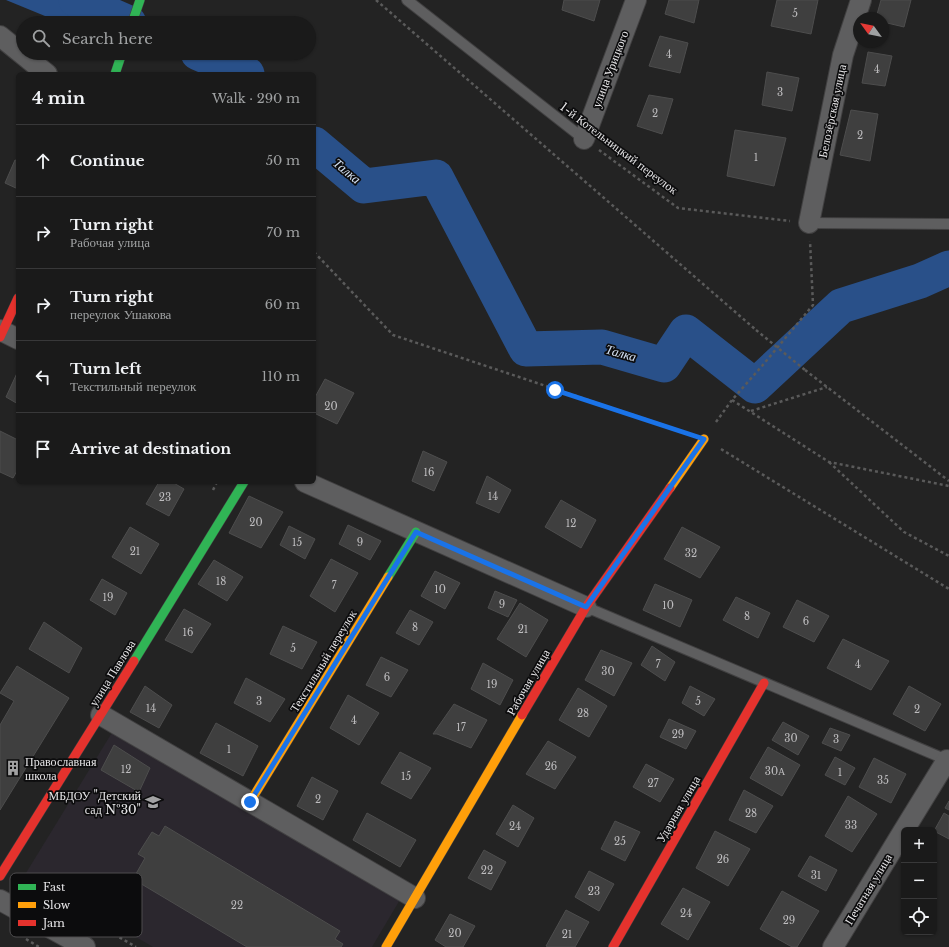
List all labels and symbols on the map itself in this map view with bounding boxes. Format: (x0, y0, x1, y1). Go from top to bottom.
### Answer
house number: 5 (792, 7, 798, 20)
north arrow (853, 12, 889, 48)
street label: улица Урицкого (588, 28, 632, 110)
house number: 4 (666, 48, 672, 61)
street label: Белозёрская улица (815, 62, 849, 159)
house number: 4 (874, 63, 880, 76)
house number: 3 (777, 86, 783, 99)
street label: 1-й Котельницкий переулок (557, 99, 681, 197)
house number: 2 (652, 107, 658, 120)
house number: 2 (857, 129, 863, 142)
house number: 1 (754, 151, 758, 164)
water label: Талка (330, 154, 365, 188)
water label: Талка (604, 341, 639, 366)
route start (546, 381, 564, 399)
house number: 20 (324, 400, 338, 413)
house number: 16 (424, 466, 434, 479)
house number: 14 (488, 490, 498, 503)
house number: 23 (159, 491, 171, 504)
house number: 20 (249, 516, 263, 529)
house number: 12 (566, 517, 576, 530)
house number: 15 (292, 536, 302, 549)
house number: 9 (357, 536, 363, 549)
house number: 21 (130, 545, 140, 558)
house number: 32 (685, 547, 697, 560)
house number: 18 (216, 575, 226, 588)
house number: 7 (331, 579, 337, 592)
house number: 10 (434, 583, 446, 596)
house number: 19 (103, 591, 113, 604)
house number: 9 (499, 598, 505, 611)
house number: 10 (662, 599, 674, 612)
street label: Текстильный переулок (287, 607, 360, 715)
house number: 8 (744, 610, 750, 623)
house number: 6 (803, 615, 809, 628)
house number: 8 (412, 621, 418, 634)
house number: 21 (518, 623, 528, 636)
house number: 16 (183, 626, 193, 639)
street label: улица Павлова (86, 636, 139, 709)
house number: 5 (290, 642, 296, 655)
street label: Рабочая улица (503, 646, 553, 718)
house number: 7 (655, 658, 661, 671)
house number: 4 (855, 658, 861, 671)
house number: 30 (601, 665, 615, 678)
house number: 6 (384, 671, 390, 684)
house number: 19 (487, 678, 497, 691)
house number: 3 (256, 695, 262, 708)
house number: 5 (695, 695, 701, 708)
house number: 14 (146, 702, 156, 715)
house number: 2 (914, 703, 920, 716)
house number: 28 (577, 707, 589, 720)
house number: 4 (351, 714, 357, 727)
house number: 17 (456, 721, 467, 734)
house number: 29 (672, 728, 684, 741)
house number: 30 (784, 732, 798, 745)
house number: 3 (833, 733, 839, 746)
house number: 1 (227, 743, 231, 756)
place label: Православная школа (25, 754, 97, 783)
building icon: Православная школа (4, 759, 22, 777)
house number: 26 (545, 760, 557, 773)
house number: 12 (121, 763, 131, 776)
house number: 30А (765, 765, 786, 778)
house number: 1 (838, 766, 842, 779)
house number: 15 (401, 770, 411, 783)
street label: Ударная улица (653, 772, 703, 845)
house number: 35 (877, 774, 889, 787)
house number: 27 (647, 777, 660, 790)
place label: МБДОУ "Детский сад №30" (49, 788, 142, 817)
school or university icon: МБДОУ "Детский сад №30" (144, 793, 162, 811)
route end (241, 793, 259, 811)
house number: 2 (315, 793, 321, 806)
house number: 28 (745, 807, 757, 820)
house number: 33 (845, 819, 857, 832)
house number: 24 (509, 820, 521, 833)
house number: 25 (614, 835, 626, 848)
street label: Печатная улица (841, 850, 895, 927)
house number: 26 (717, 853, 729, 866)
house number: 22 (481, 864, 493, 877)
house number: 31 (811, 869, 821, 882)
legend (10, 873, 142, 937)
text: Fast (43, 880, 66, 894)
house number: 23 (588, 885, 600, 898)
text: Slow (43, 898, 71, 912)
house number: 22 (231, 899, 243, 912)
house number: 24 (680, 907, 692, 920)
house number: 29 (783, 914, 795, 927)
text: Jam (41, 916, 65, 930)
house number: 20 (448, 927, 462, 940)
house number: 21 (562, 928, 572, 941)

